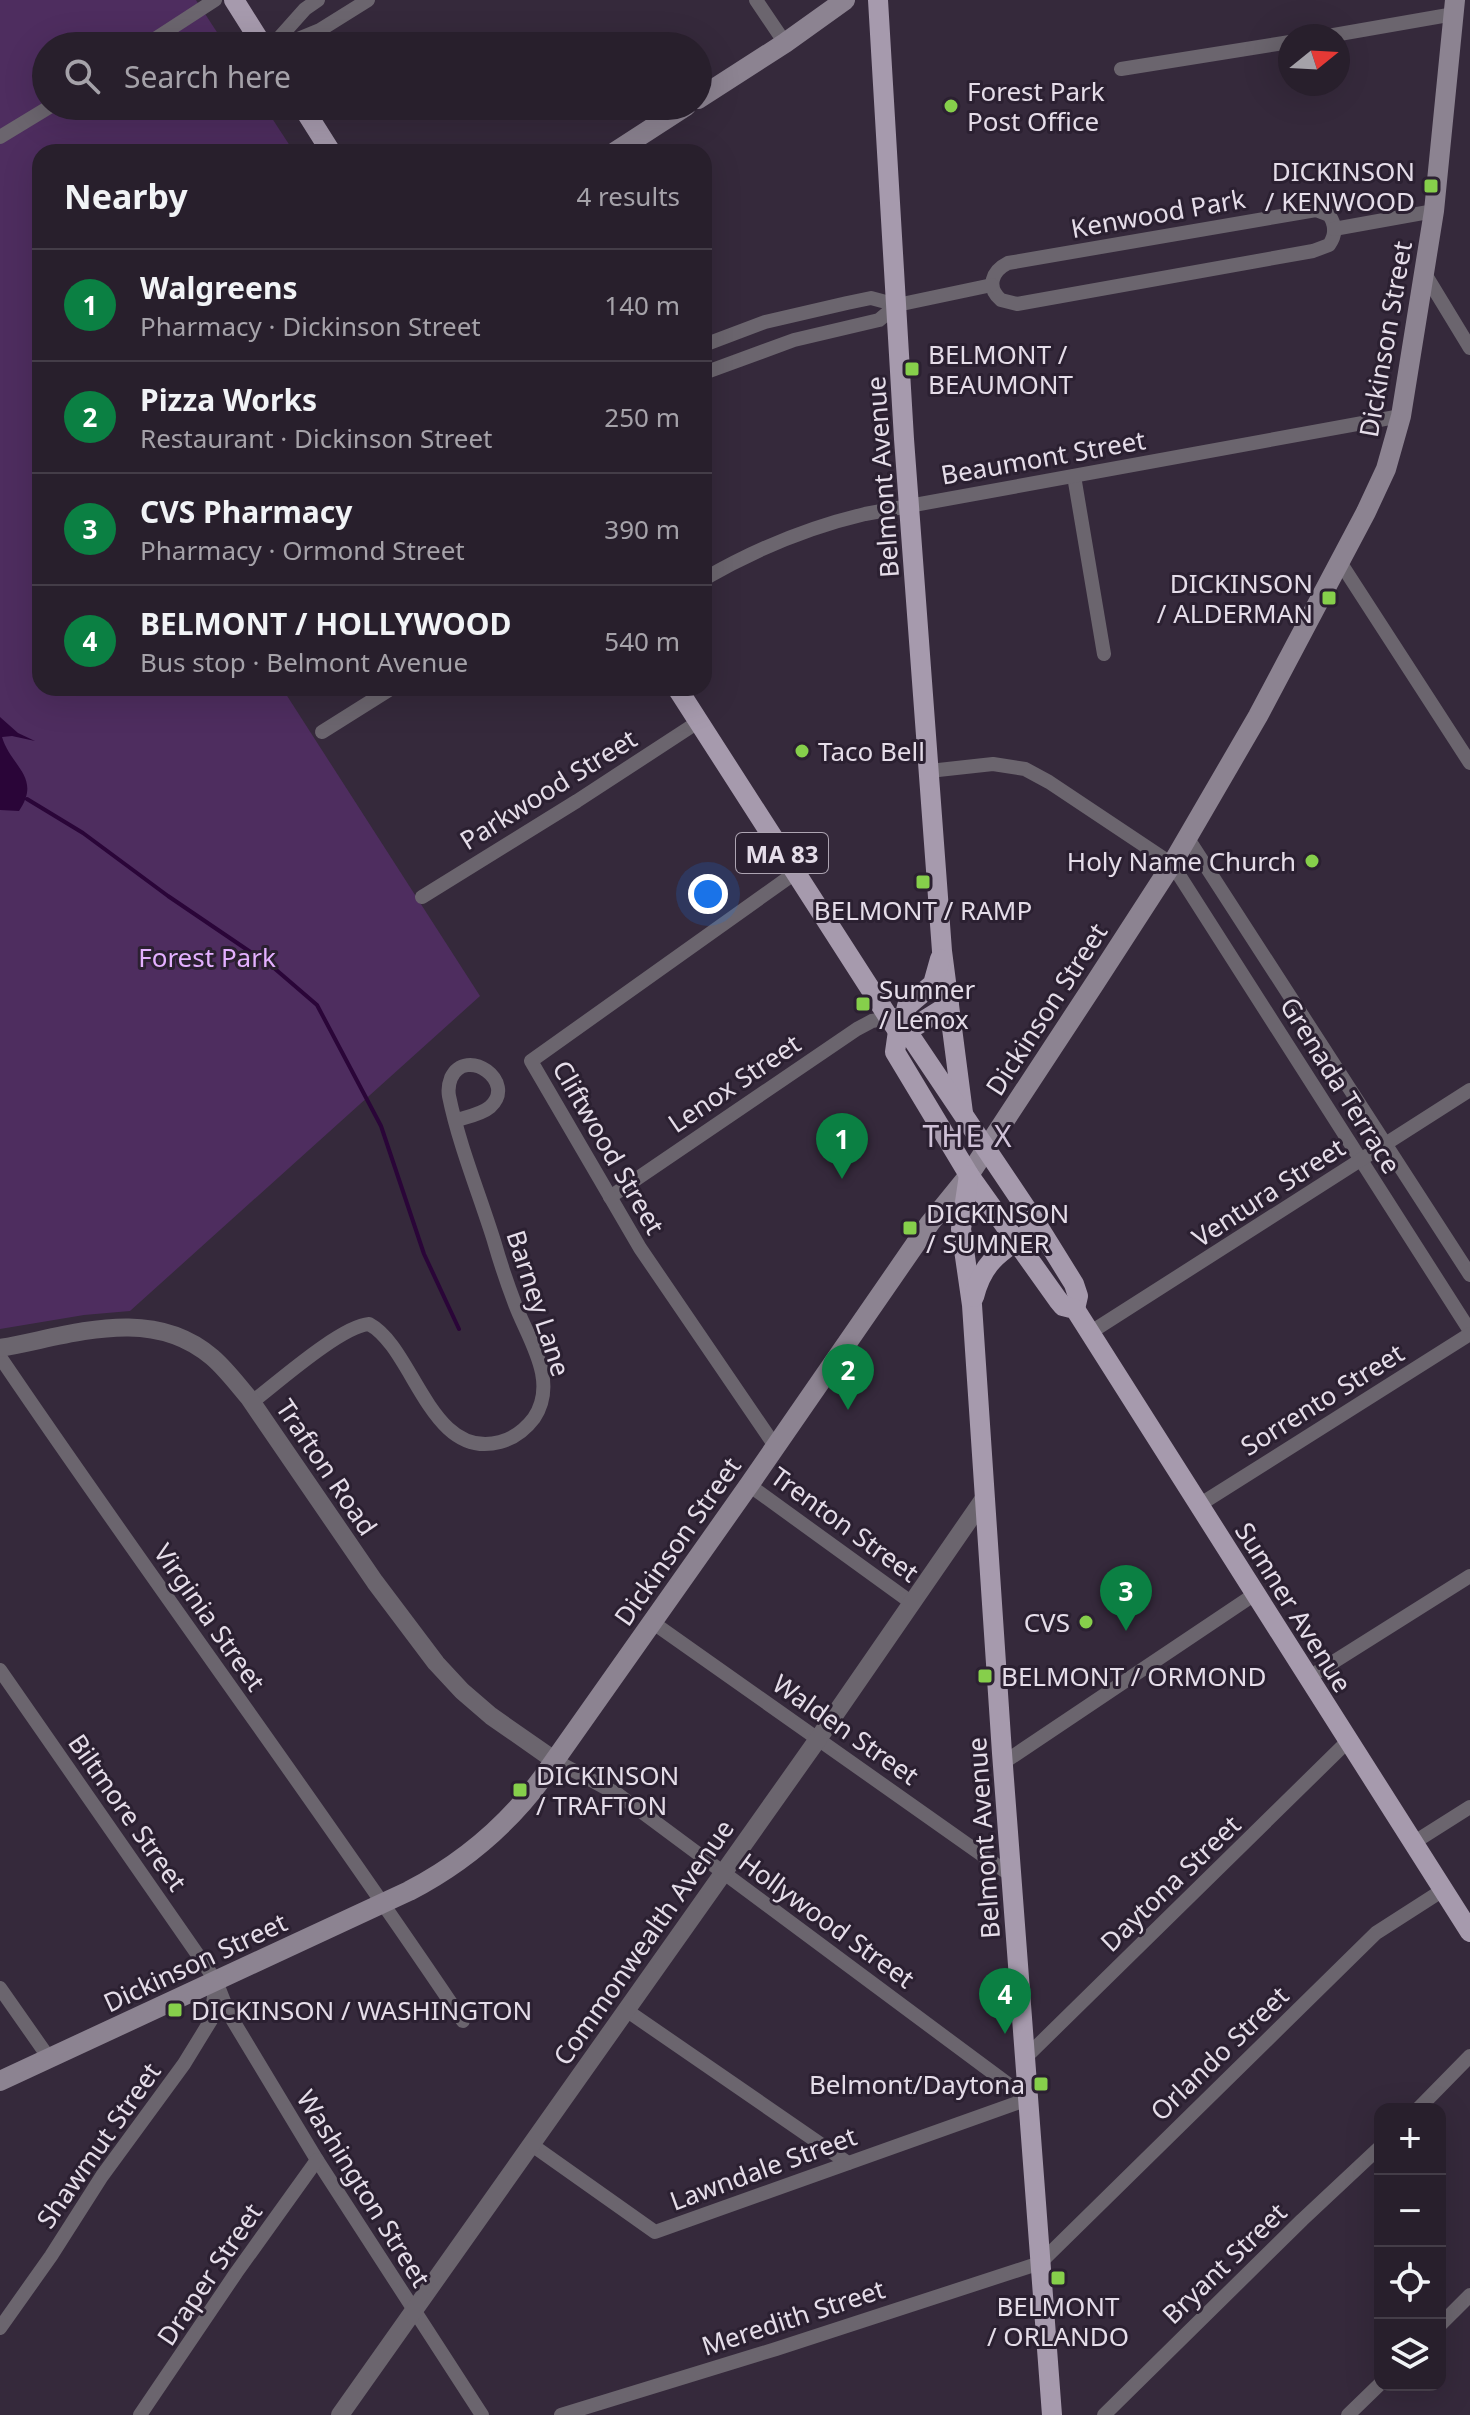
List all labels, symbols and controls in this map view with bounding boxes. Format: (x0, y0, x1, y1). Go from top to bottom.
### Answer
north arrow (1278, 24, 1350, 96)
search box (32, 32, 712, 120)
icon: search (60, 54, 104, 98)
text: Search here (124, 56, 291, 97)
place label: Forest Park Post Office (967, 73, 1105, 139)
marker: Forest Park Post Office (942, 97, 960, 115)
place label: DICKINSON / KENWOOD (1265, 153, 1415, 219)
text: Nearby (64, 173, 188, 219)
marker: DICKINSON / KENWOOD (1422, 177, 1440, 195)
text: 4 results (576, 178, 680, 214)
street label: Kenwood Park (1068, 180, 1248, 246)
street label: Dickinson Street (1350, 238, 1420, 440)
text: Walgreens (140, 267, 297, 308)
text: 1 (83, 287, 97, 323)
text: 140 m (604, 287, 680, 323)
text: Pharmacy · Dickinson Street (140, 308, 481, 344)
place label: BELMONT / BEAUMONT (928, 336, 1074, 402)
marker: BELMONT / BEAUMONT (903, 360, 921, 378)
street label: Belmont Avenue (857, 375, 907, 579)
text: Pizza Works (140, 379, 317, 420)
text: 2 (83, 399, 97, 435)
text: 250 m (604, 399, 680, 435)
text: Restaurant · Dickinson Street (140, 420, 493, 456)
street label: Beaumont Street (938, 421, 1148, 493)
text: CVS Pharmacy (140, 491, 352, 532)
text: 3 (83, 511, 97, 547)
text: 390 m (604, 511, 680, 547)
text: Pharmacy · Ormond Street (140, 532, 465, 568)
place label: DICKINSON / ALDERMAN (1157, 565, 1313, 631)
marker: DICKINSON / ALDERMAN (1320, 589, 1338, 607)
text: BELMONT / HOLLYWOOD (140, 603, 512, 644)
text: 4 (83, 623, 97, 659)
text: 540 m (604, 623, 680, 659)
text: Bus stop · Belmont Avenue (140, 644, 468, 680)
street label: Parkwood Street (453, 720, 643, 858)
place label: Taco Bell (818, 733, 925, 769)
marker: Taco Bell (793, 742, 811, 760)
road number: MA 83 (736, 833, 828, 873)
place label: Holy Name Church (1067, 843, 1296, 879)
marker: Holy Name Church (1303, 852, 1321, 870)
marker: BELMONT / RAMP (914, 873, 932, 891)
your location (688, 874, 728, 914)
place label: BELMONT / RAMP (814, 892, 1032, 928)
street label: Dickinson Street (977, 916, 1115, 1102)
park label: Forest Park (138, 939, 276, 975)
place label: Sumner / Lenox (879, 971, 975, 1037)
street label: Grenada Terrace (1272, 990, 1410, 1180)
marker: Sumner / Lenox (854, 995, 872, 1013)
street label: Lenox Street (661, 1025, 807, 1141)
street label: Cliftwood Street (545, 1053, 673, 1241)
pin: 1 (816, 1113, 868, 1179)
district label: THE X (923, 1115, 1013, 1156)
street label: Ventura Street (1185, 1129, 1351, 1255)
place label: DICKINSON / SUMNER (926, 1195, 1069, 1261)
marker: DICKINSON / SUMNER (901, 1219, 919, 1237)
street label: Barney Lane (498, 1225, 580, 1381)
street label: Sorrento Street (1234, 1334, 1410, 1464)
pin: 2 (822, 1344, 874, 1410)
street label: Trafton Road (268, 1392, 386, 1542)
street label: Dickinson Street (605, 1449, 749, 1633)
street label: Trenton Street (764, 1458, 926, 1590)
street label: Sumner Avenue (1227, 1515, 1361, 1699)
street label: Virginia Street (146, 1536, 274, 1698)
pin: 3 (1100, 1565, 1152, 1631)
place label: CVS (1024, 1604, 1070, 1640)
marker: CVS (1077, 1613, 1095, 1631)
place label: BELMONT / ORMOND (1001, 1658, 1266, 1694)
street label: Walden Street (766, 1665, 926, 1793)
marker: BELMONT / ORMOND (976, 1667, 994, 1685)
street label: Biltmore Street (60, 1726, 196, 1898)
street label: Belmont Avenue (958, 1736, 1008, 1940)
place label: DICKINSON / TRAFTON (536, 1757, 679, 1823)
marker: DICKINSON / TRAFTON (511, 1781, 529, 1799)
street label: Daytona Street (1092, 1807, 1248, 1959)
street label: Commonwealth Avenue (544, 1812, 742, 2072)
street label: Hollywood Street (732, 1844, 922, 1996)
street label: Dickinson Street (97, 1904, 293, 2020)
pin: 4 (979, 1968, 1031, 2034)
street label: Orlando Street (1142, 1978, 1296, 2128)
place label: DICKINSON / WASHINGTON (191, 1992, 532, 2028)
marker: DICKINSON / WASHINGTON (166, 2001, 184, 2019)
street label: Shawmut Street (27, 2055, 169, 2235)
place label: Belmont/Daytona (809, 2066, 1025, 2102)
marker: Belmont/Daytona (1032, 2075, 1050, 2093)
street label: Washington Street (289, 2083, 439, 2293)
map controls (1374, 2103, 1446, 2391)
button: + (1374, 2103, 1446, 2175)
street label: Lawndale Street (665, 2118, 861, 2218)
button: − (1374, 2175, 1446, 2247)
street label: Bryant Street (1154, 2194, 1294, 2332)
street label: Draper Street (148, 2196, 270, 2352)
button: locate (1374, 2247, 1446, 2319)
marker: BELMONT / ORLANDO (1049, 2269, 1067, 2287)
street label: Meredith Street (697, 2270, 889, 2364)
place label: BELMONT / ORLANDO (987, 2288, 1129, 2354)
button: layers (1374, 2319, 1446, 2391)

